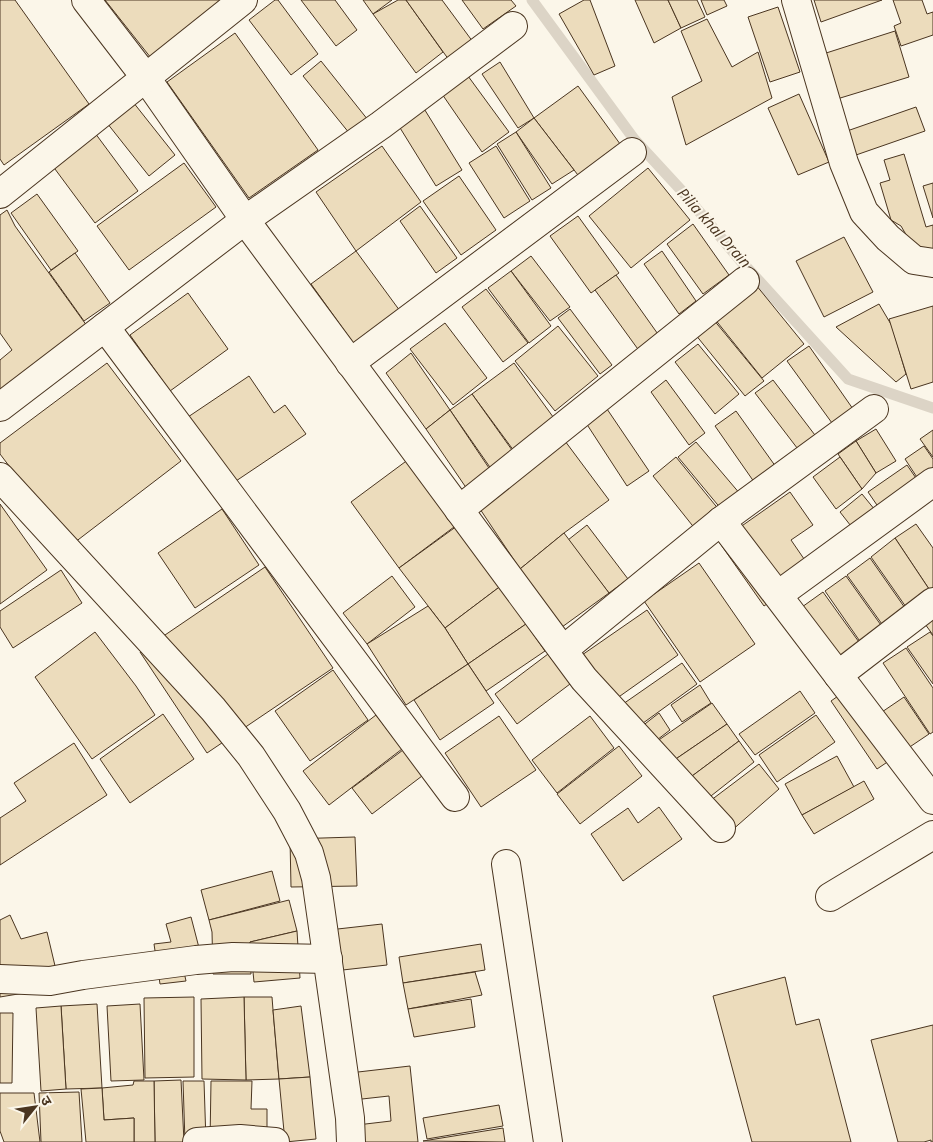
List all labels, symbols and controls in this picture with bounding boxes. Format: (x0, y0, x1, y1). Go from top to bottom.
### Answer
water label: Pilia khal Drain (673, 183, 756, 272)
north arrow (10, 1082, 60, 1132)
text: उ (36, 1092, 57, 1109)

